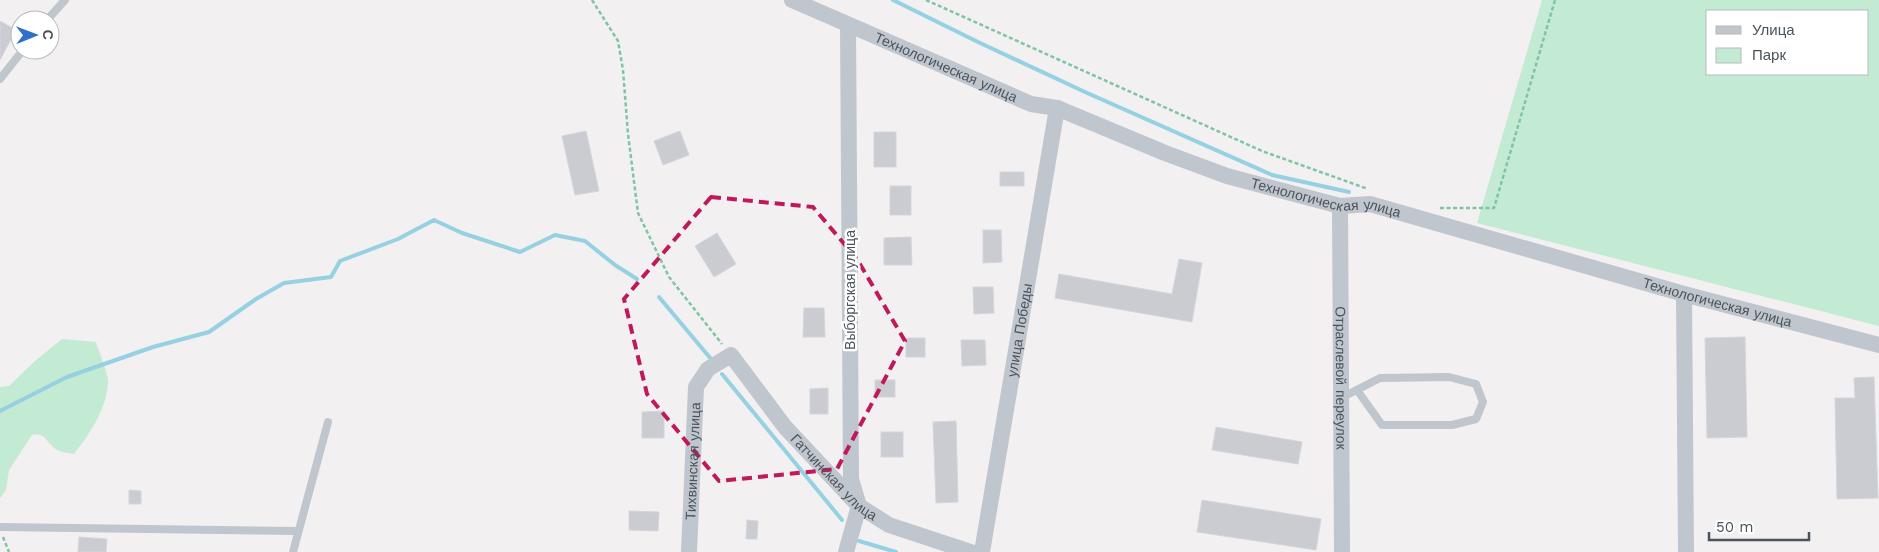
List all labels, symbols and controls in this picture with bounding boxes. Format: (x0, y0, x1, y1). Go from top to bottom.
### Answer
north arrow (10, 10, 60, 60)
legend (1706, 10, 1869, 75)
text: Улица (1752, 21, 1795, 39)
street label: Технологическая улица (872, 29, 1020, 105)
text: С (40, 30, 56, 40)
text: Парк (1752, 46, 1786, 64)
street label: Технологическая улица (1249, 175, 1403, 221)
street label: Выборгская улица (842, 230, 858, 350)
street label: Технологическая улица (1641, 275, 1794, 330)
street label: улица Победы (1004, 282, 1035, 378)
street label: Отраслевой переулок (1333, 306, 1349, 451)
street label: Тихвинская улица (682, 402, 703, 520)
street label: Гатчинская улица (788, 431, 880, 524)
scale bar (1709, 510, 1809, 542)
text: 50 m (1716, 518, 1753, 536)

